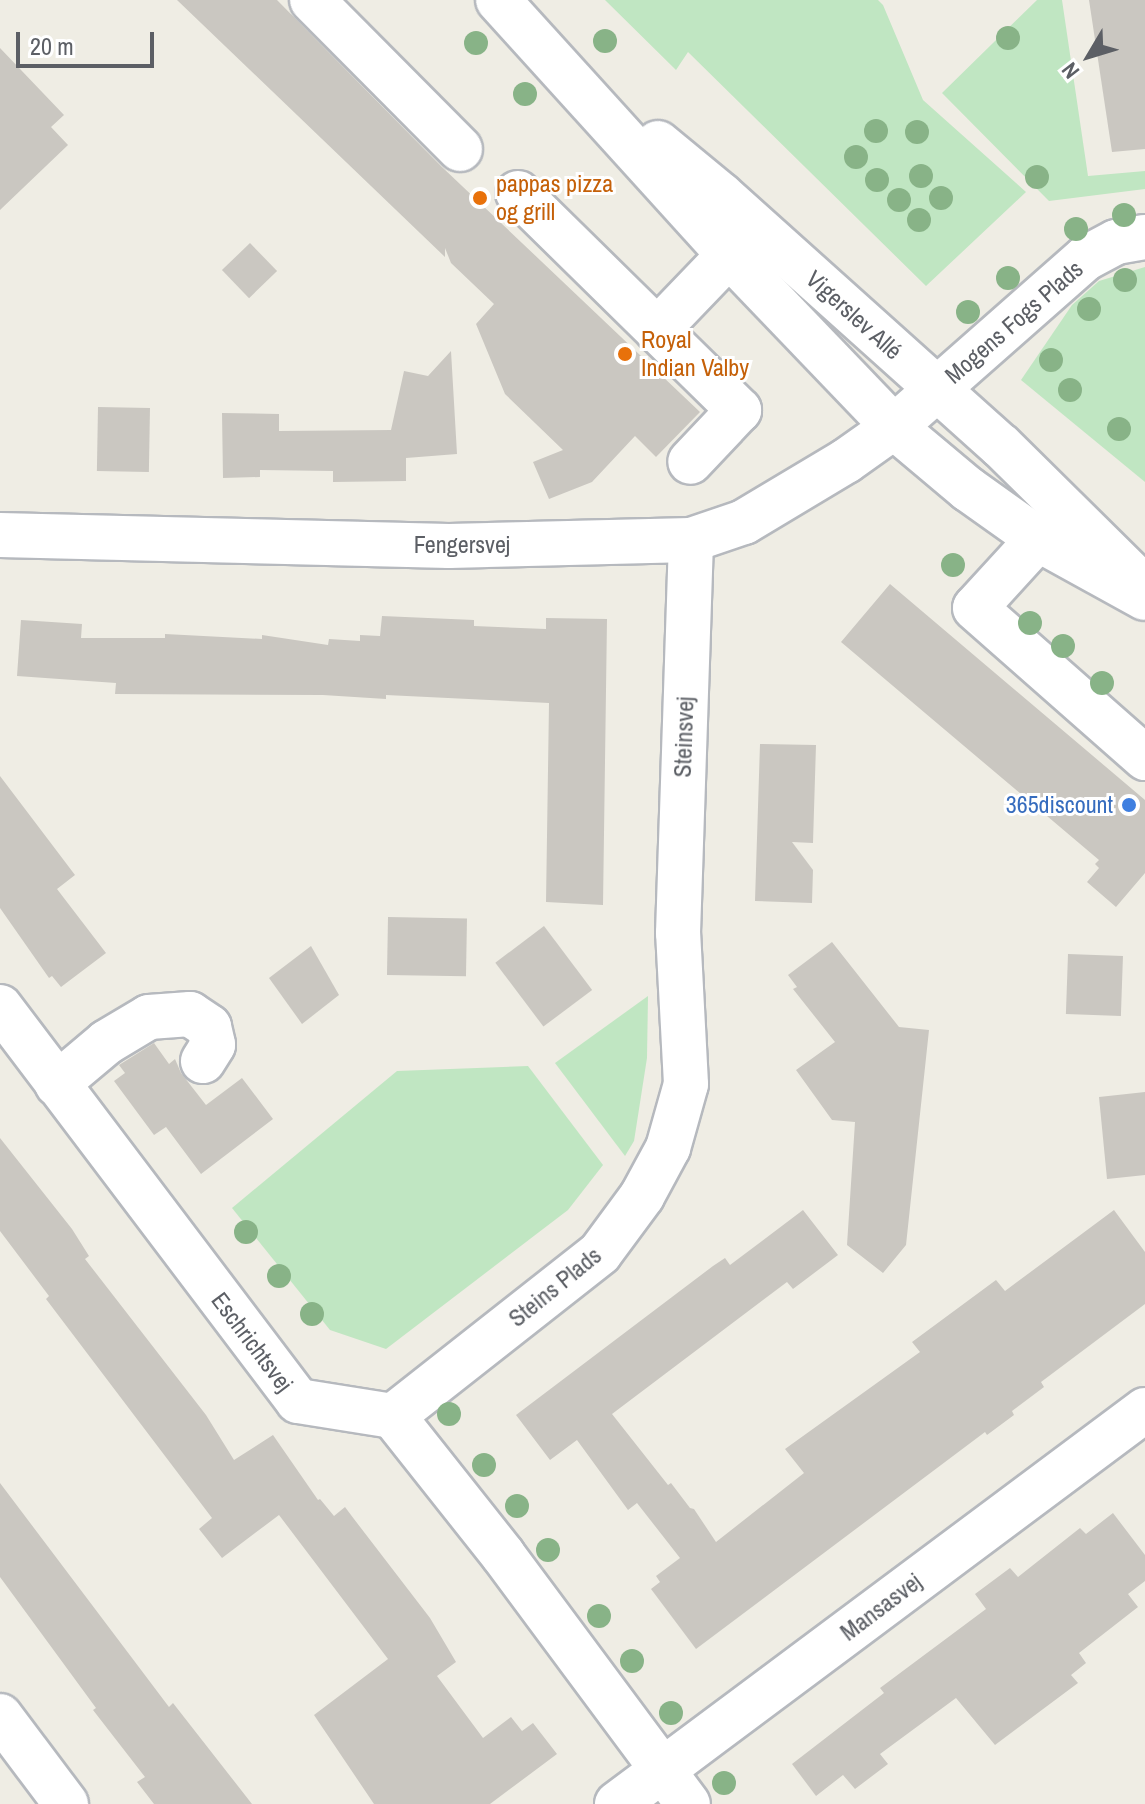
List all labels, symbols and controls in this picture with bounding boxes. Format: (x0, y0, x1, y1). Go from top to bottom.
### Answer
scale bar (20, 16, 158, 66)
north arrow (1049, 16, 1129, 96)
text: 20 m (30, 30, 74, 62)
text: N (1054, 56, 1086, 85)
place label: pappas pizza og grill (496, 170, 613, 226)
marker: pappas pizza og grill (471, 189, 489, 207)
street label: Mogens Fogs Plads (939, 254, 1089, 390)
street label: Vigerslev Allé (800, 264, 908, 366)
place label: Royal Indian Valby (641, 326, 749, 382)
marker: Royal Indian Valby (616, 345, 634, 363)
street label: Fengersvej (414, 531, 510, 559)
street label: Steinsvej (668, 696, 700, 778)
place label: 365discount (1006, 791, 1113, 819)
marker: 365discount (1120, 796, 1138, 814)
street label: Steins Plads (503, 1241, 607, 1333)
street label: Eschrichtsvej (205, 1287, 299, 1397)
street label: Mansasvej (835, 1567, 927, 1647)

